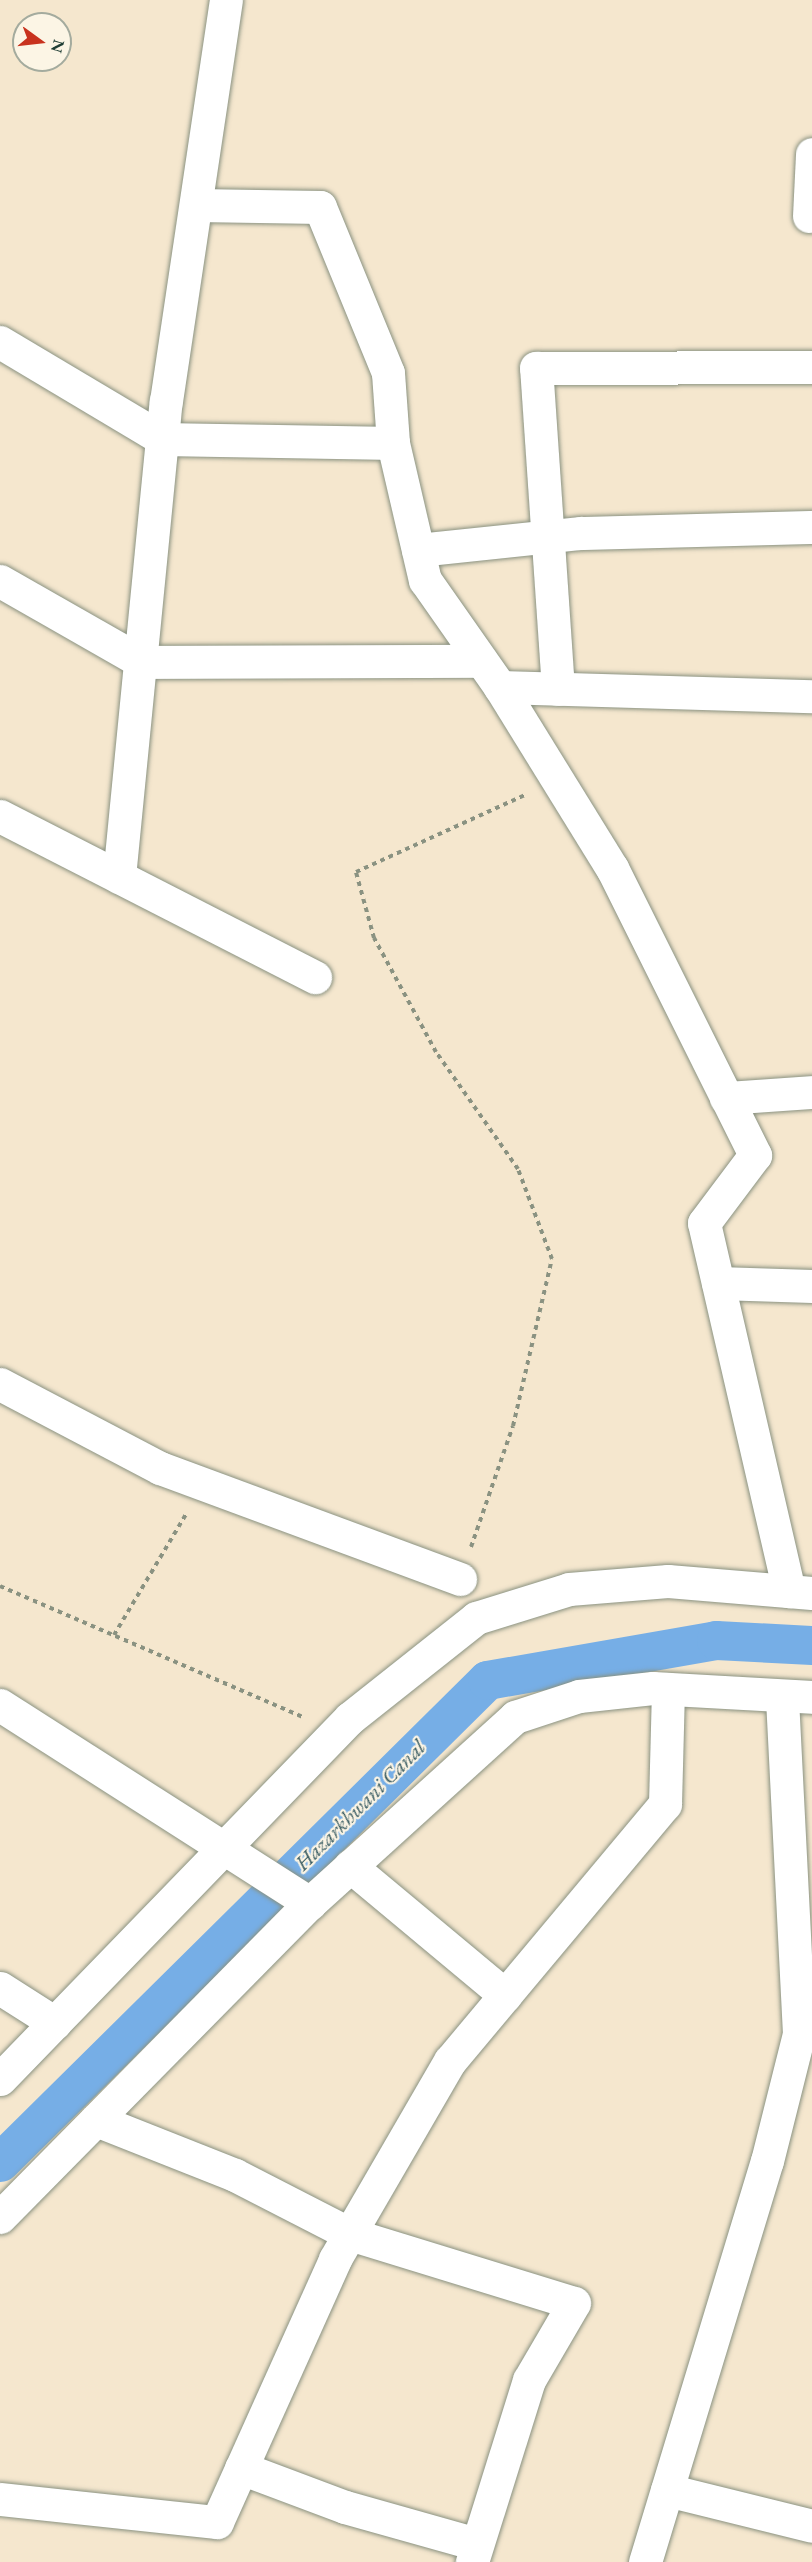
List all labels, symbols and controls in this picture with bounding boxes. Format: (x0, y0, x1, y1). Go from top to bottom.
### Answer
north arrow (12, 12, 72, 72)
text: N (46, 37, 70, 55)
water label: Hazarkhwani Canal (289, 1734, 431, 1876)

